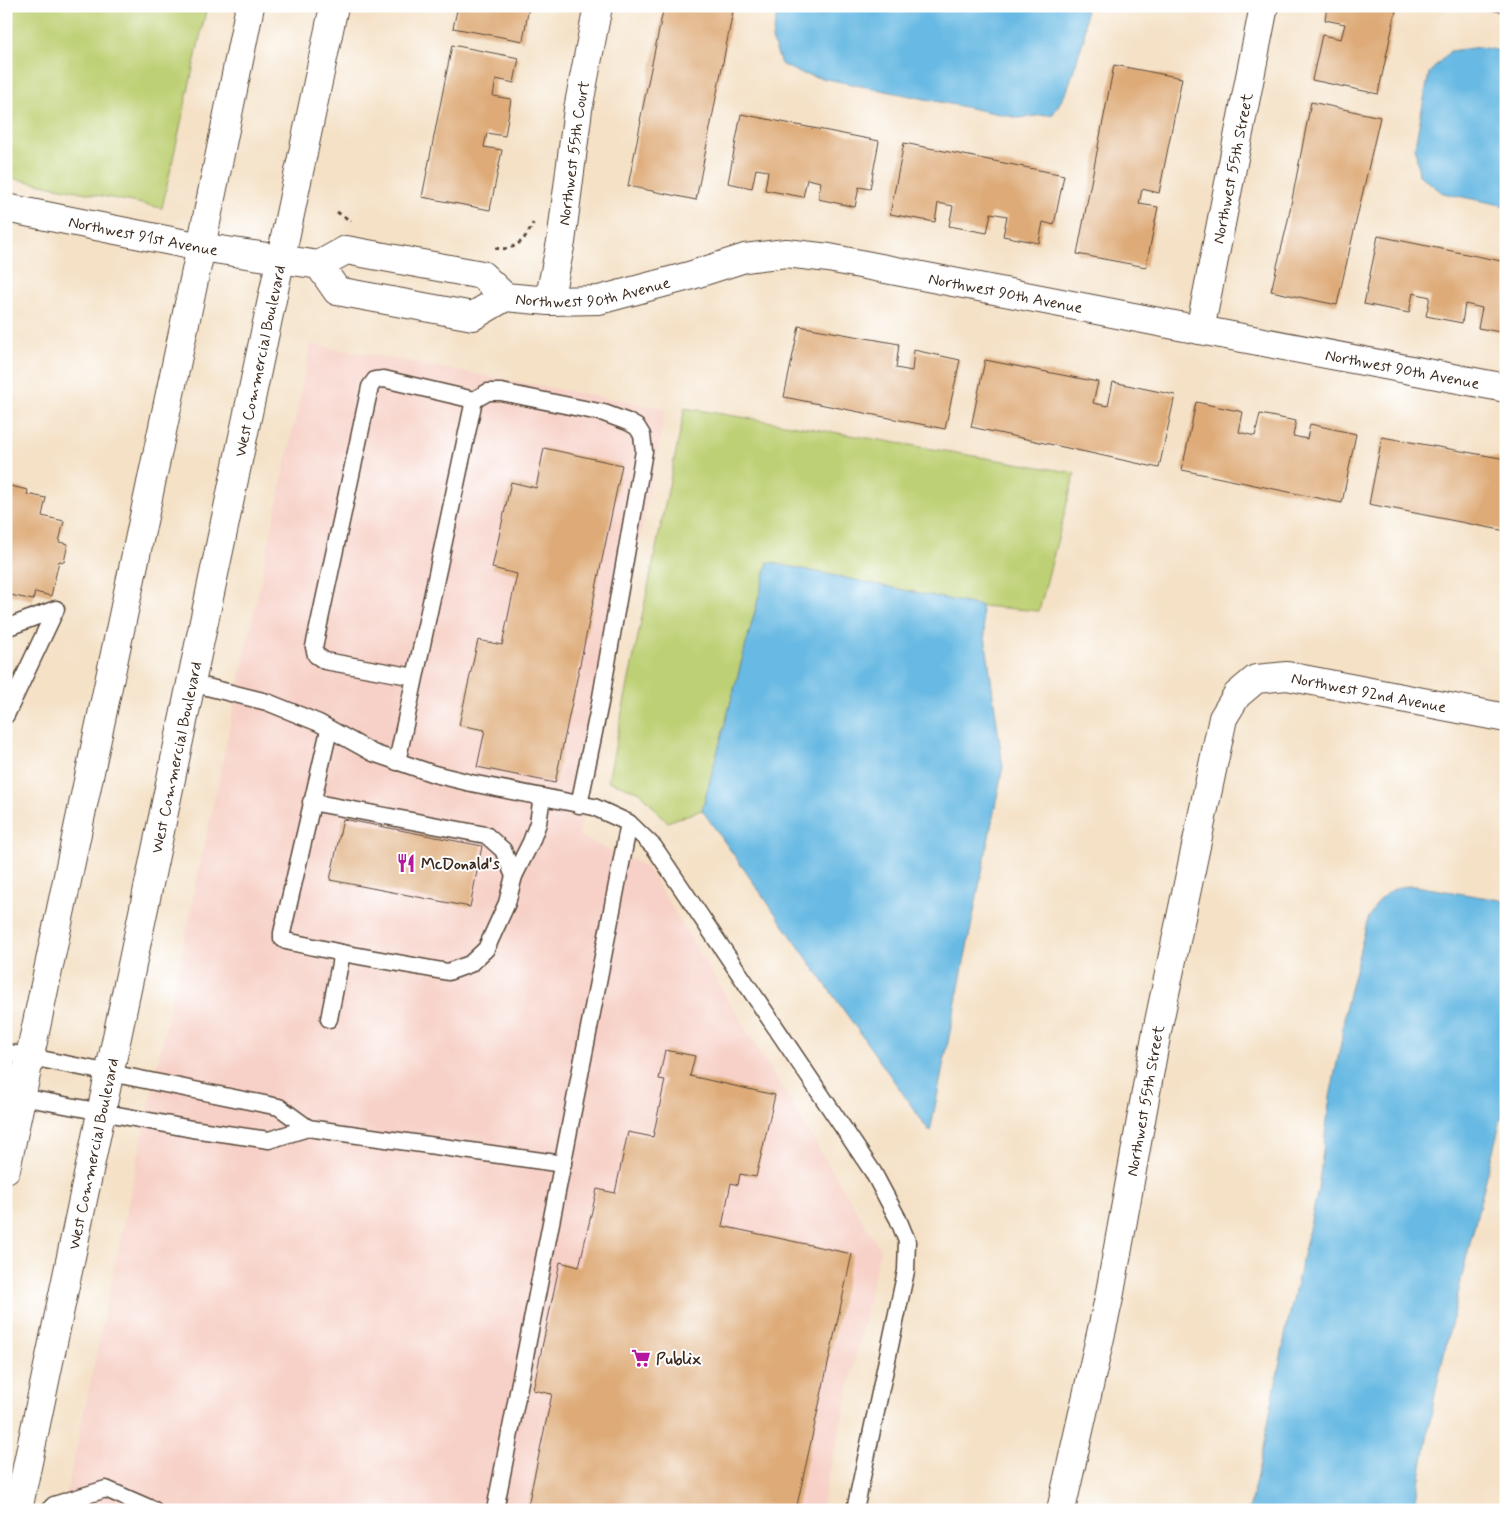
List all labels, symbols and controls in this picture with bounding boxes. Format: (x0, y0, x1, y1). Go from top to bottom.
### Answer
street label: Northwest 55th Court (554, 79, 595, 227)
street label: Northwest 55th Street (1208, 91, 1259, 246)
street label: Northwest 91st Avenue (66, 212, 219, 261)
street label: West Commercial Boulevard (230, 264, 291, 459)
street label: Northwest 90th Avenue (927, 269, 1084, 319)
street label: Northwest 90th Avenue (514, 272, 673, 313)
street label: Northwest 90th Avenue (1323, 345, 1481, 395)
street label: West Commercial Boulevard (147, 660, 207, 855)
street label: Northwest 92nd Avenue (1289, 668, 1448, 718)
restaurant icon: McDonald's (395, 852, 417, 874)
place label: McDonald's (421, 854, 500, 875)
street label: Northwest 55th Street (1122, 1023, 1170, 1178)
street label: West Commercial Boulevard (64, 1056, 124, 1252)
supermarket icon: Publix (630, 1347, 652, 1369)
place label: Publix (656, 1349, 702, 1370)

